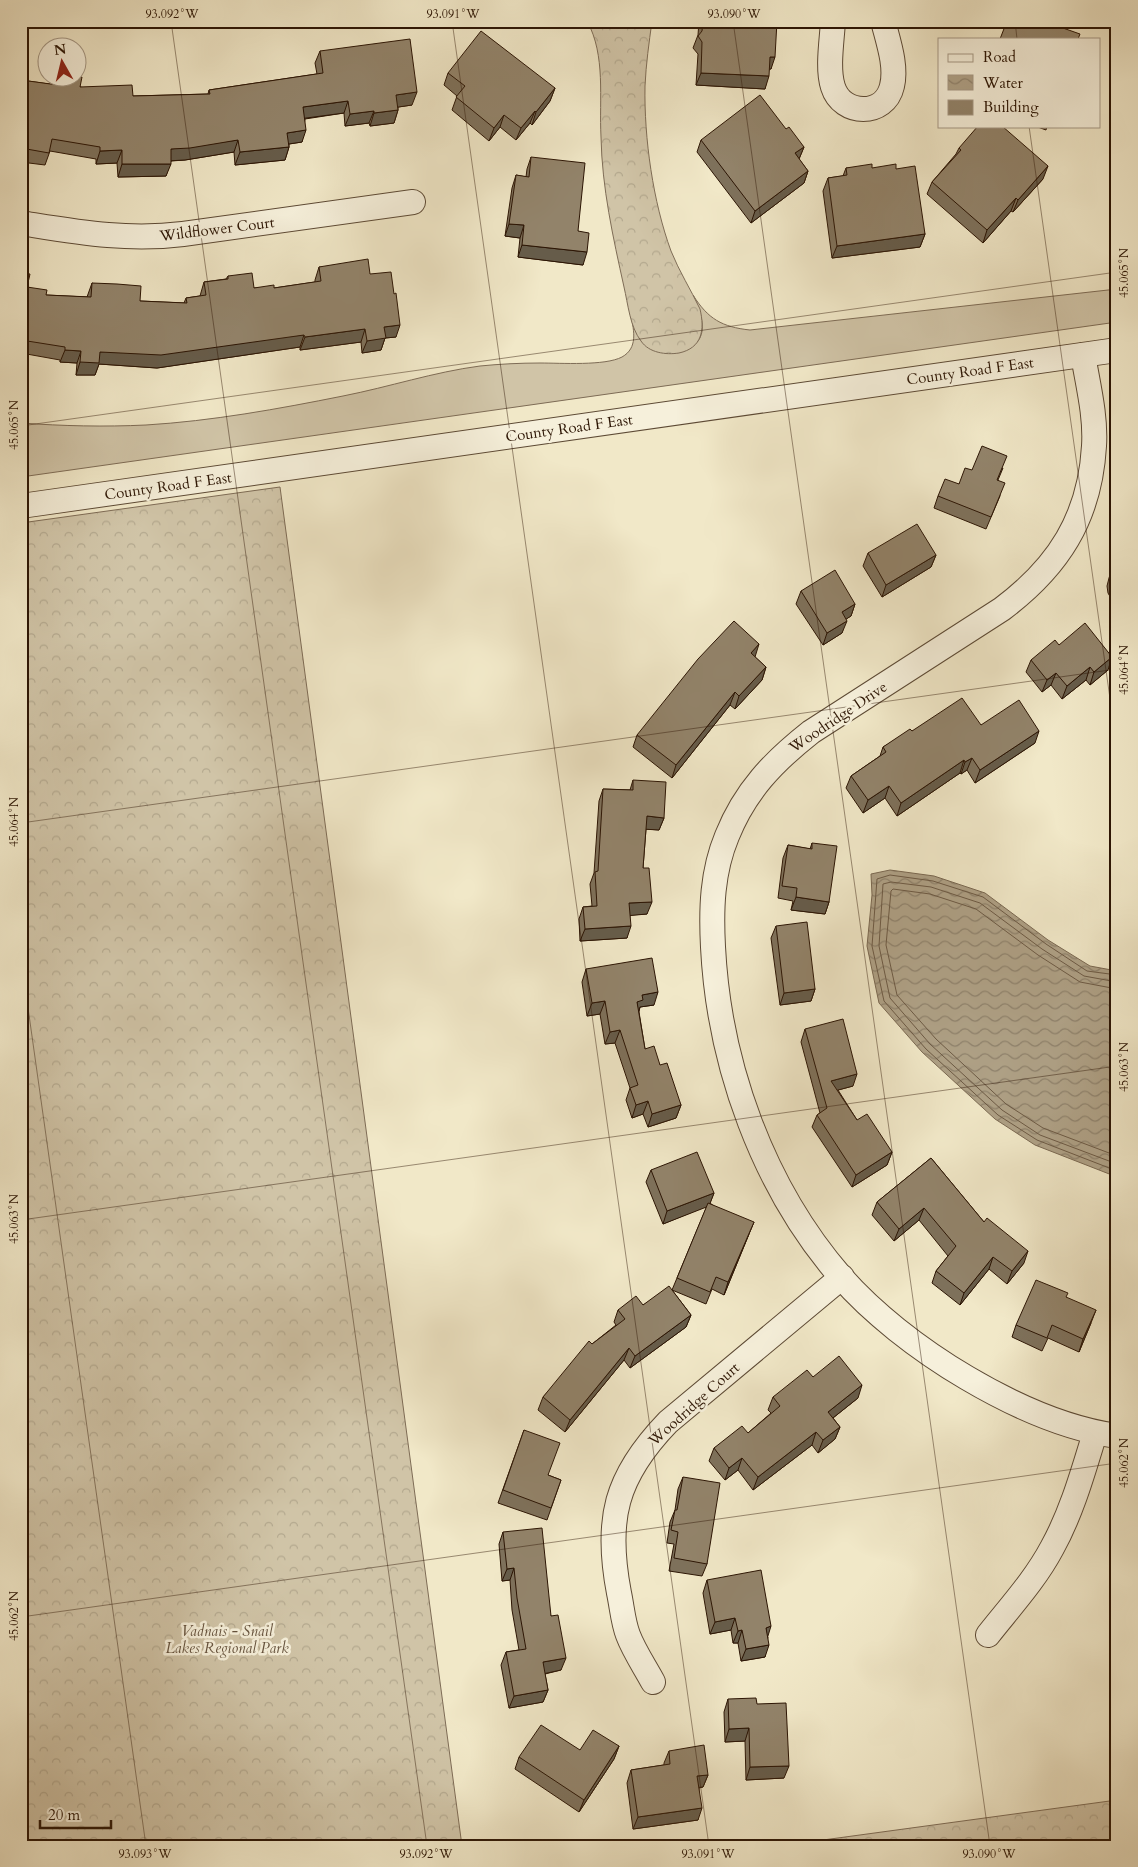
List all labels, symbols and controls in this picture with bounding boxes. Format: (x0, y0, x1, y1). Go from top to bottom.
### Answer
text: 93.092°W (145, 6, 199, 22)
text: 93.091°W (426, 6, 480, 22)
text: 93.090°W (707, 6, 761, 22)
north arrow (38, 38, 88, 88)
legend (938, 38, 1100, 128)
text: N (53, 39, 68, 60)
text: Road (983, 47, 1016, 67)
text: Water (982, 73, 1024, 93)
text: Building (983, 97, 1039, 117)
street label: Wildflower Court (157, 212, 276, 246)
text: 45.065°N (1116, 247, 1132, 298)
street label: County Road F East (905, 352, 1035, 390)
text: 45.065°N (6, 399, 22, 450)
street label: County Road F East (504, 409, 634, 447)
street label: County Road F East (103, 467, 233, 505)
text: 45.064°N (1116, 644, 1132, 695)
street label: Woodridge Drive (784, 677, 891, 758)
text: 45.064°N (6, 796, 22, 847)
text: 45.063°N (1116, 1041, 1132, 1092)
text: 45.063°N (6, 1193, 22, 1244)
street label: Woodridge Court (644, 1358, 744, 1451)
text: 45.062°N (1116, 1437, 1132, 1488)
text: 45.062°N (6, 1590, 22, 1641)
park label: Vadnais - Snail Lakes Regional Park (165, 1621, 289, 1658)
scale bar (40, 1797, 111, 1829)
text: 20 m (48, 1805, 80, 1825)
text: 93.093°W (118, 1846, 172, 1862)
text: 93.092°W (399, 1846, 453, 1862)
text: 93.091°W (681, 1846, 735, 1862)
text: 93.090°W (962, 1846, 1016, 1862)

